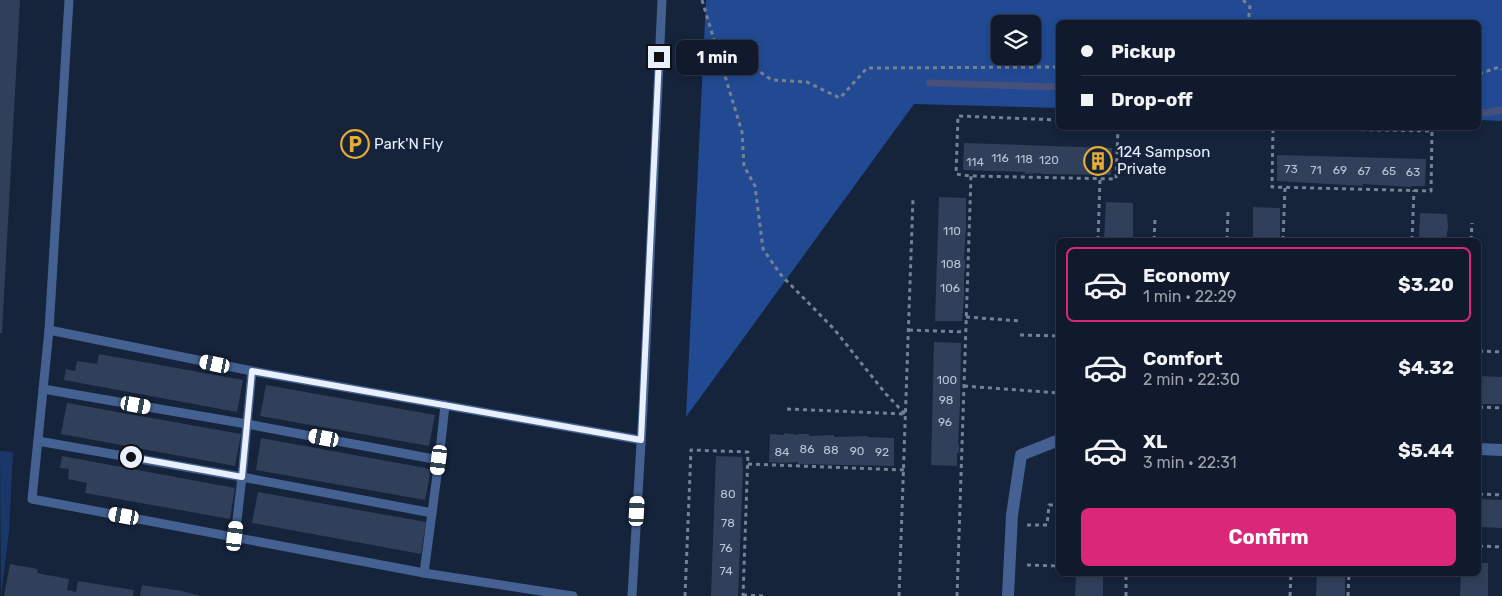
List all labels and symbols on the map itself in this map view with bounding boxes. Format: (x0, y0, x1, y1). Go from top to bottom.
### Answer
callout: 1 min (676, 40, 759, 74)
route end (648, 46, 670, 68)
parking icon: Park'N Fly (340, 129, 370, 159)
place label: Park'N Fly (374, 135, 443, 153)
place label: 124 Sampson Private (1117, 143, 1210, 178)
building icon: 124 Sampson Private (1083, 146, 1113, 176)
house number: 116 (991, 151, 1009, 165)
house number: 118 (1015, 152, 1033, 166)
house number: 120 (1039, 153, 1059, 167)
house number: 114 (966, 155, 984, 169)
house number: 73 (1284, 162, 1298, 176)
house number: 71 (1310, 163, 1322, 177)
house number: 69 (1333, 163, 1347, 177)
house number: 67 (1357, 164, 1371, 178)
house number: 65 (1382, 164, 1396, 178)
house number: 63 (1406, 165, 1420, 179)
house number: 110 (943, 224, 961, 238)
house number: 108 (941, 257, 961, 271)
house number: 106 (940, 281, 960, 295)
car (198, 354, 231, 374)
house number: 100 (937, 373, 957, 387)
house number: 98 (939, 393, 953, 407)
car (119, 395, 152, 415)
house number: 96 (938, 415, 952, 429)
car (307, 428, 340, 448)
house number: 86 (800, 442, 814, 456)
house number: 88 (823, 443, 839, 457)
car (429, 444, 448, 476)
house number: 90 (850, 444, 864, 458)
house number: 84 (774, 445, 790, 459)
house number: 92 (875, 445, 889, 459)
route start (120, 446, 142, 468)
house number: 80 (720, 487, 736, 501)
car (628, 496, 645, 526)
car (107, 506, 140, 526)
house number: 78 (721, 516, 735, 530)
car (225, 520, 244, 552)
house number: 76 (719, 541, 733, 555)
house number: 74 (719, 564, 733, 578)

